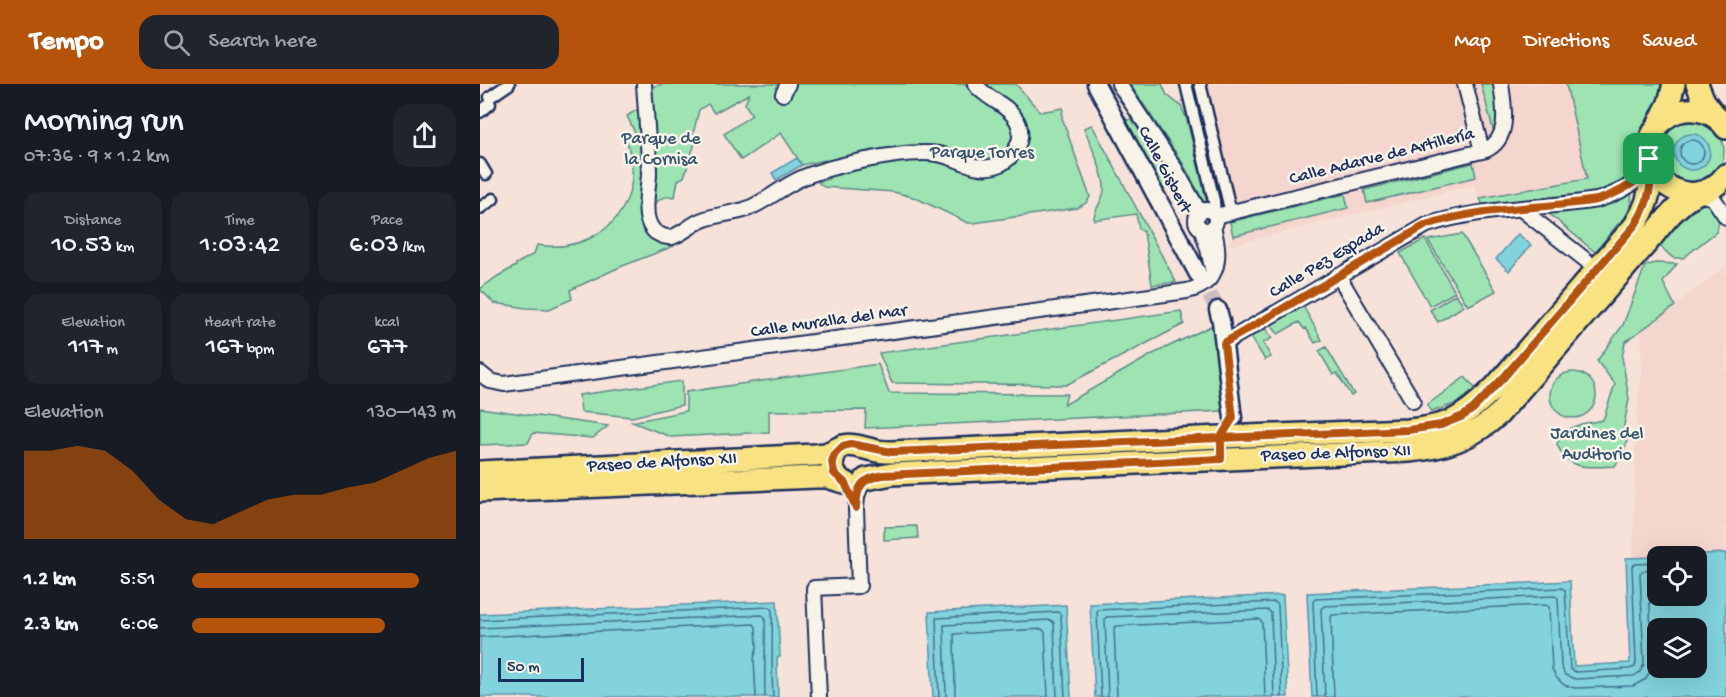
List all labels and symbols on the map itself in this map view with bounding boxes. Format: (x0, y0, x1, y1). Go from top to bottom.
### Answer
street label: Calle Gisbert (1132, 123, 1196, 219)
street label: Calle Adarve de Artillería (1287, 124, 1478, 190)
park label: Parque de la Cornisa (621, 129, 701, 171)
pin (1623, 133, 1674, 184)
park label: Parque Torres (929, 143, 1035, 164)
street label: Calle Pez Espada (1266, 218, 1389, 303)
street label: Calle Muralla del Mar (749, 300, 910, 343)
park label: Jardines del Auditorio (1551, 424, 1643, 466)
street label: Paseo de Alfonso XII (1260, 441, 1411, 467)
street label: Paseo de Alfonso XII (586, 449, 737, 477)
scale bar (498, 655, 584, 682)

